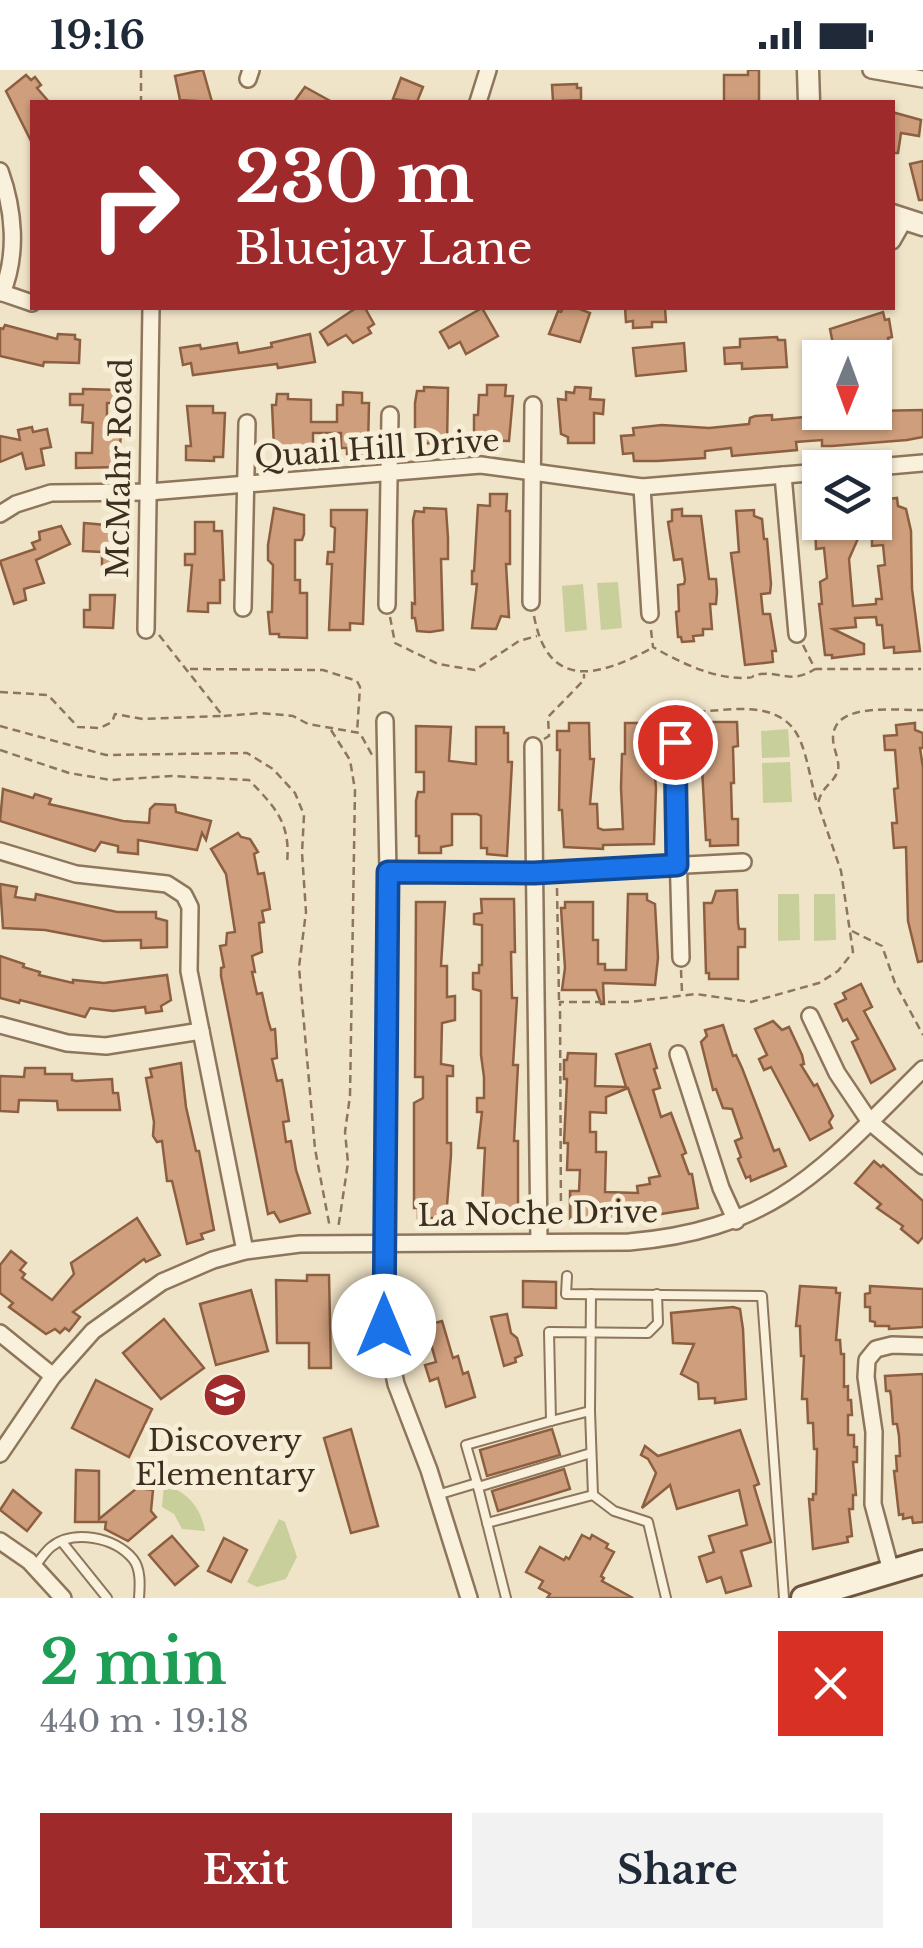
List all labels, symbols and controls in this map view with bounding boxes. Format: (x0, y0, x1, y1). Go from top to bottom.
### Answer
text: 19:16 (50, 12, 145, 59)
text: 230 m (235, 134, 474, 221)
icon: right (70, 140, 200, 270)
text: Bluejay Lane (235, 220, 533, 276)
north arrow (802, 340, 892, 430)
map controls (802, 340, 892, 540)
street label: McMahr Road (99, 358, 140, 578)
street label: Quail Hill Drive (253, 421, 501, 476)
button: layers (802, 450, 892, 540)
pin (633, 700, 718, 785)
icon: arrive (648, 715, 703, 770)
street label: La Noche Drive (417, 1193, 659, 1234)
position arrow (332, 1274, 436, 1378)
school or university icon: Discovery Elementary (202, 1372, 248, 1418)
place label: Discovery Elementary (135, 1422, 315, 1493)
text: 2 min (40, 1626, 227, 1700)
button: close (778, 1631, 883, 1736)
text: 440 m · 19:18 (40, 1701, 249, 1741)
button: Exit (40, 1813, 452, 1928)
button: Share (472, 1813, 883, 1928)

